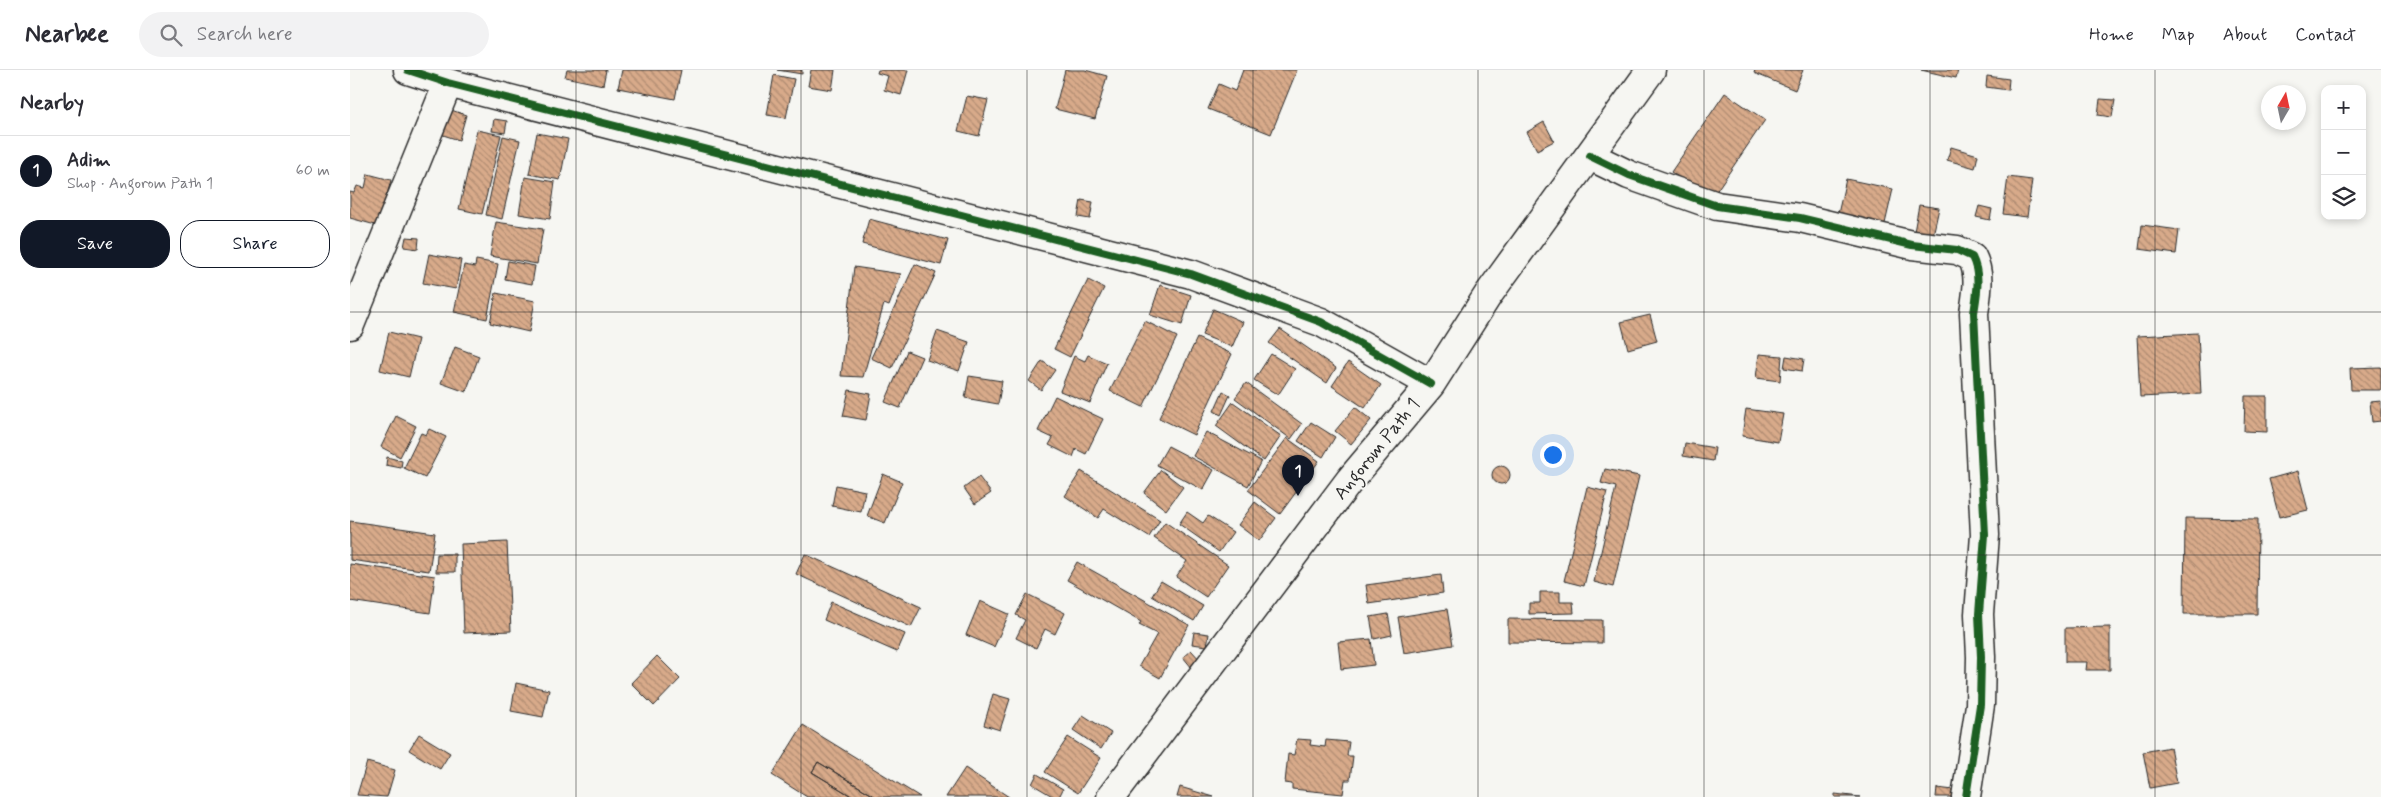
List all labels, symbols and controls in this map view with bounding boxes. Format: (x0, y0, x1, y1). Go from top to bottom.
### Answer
search box (139, 12, 489, 57)
text: Nearbee (25, 19, 109, 50)
icon: search (157, 21, 185, 49)
text: Search here (197, 22, 293, 47)
text: Home (2089, 23, 2134, 47)
text: Map (2162, 23, 2195, 47)
text: About (2223, 23, 2267, 47)
text: Contact (2295, 23, 2356, 47)
north arrow (2261, 85, 2306, 130)
map controls (2321, 85, 2366, 220)
button: + (2321, 85, 2366, 130)
text: Nearby (20, 89, 84, 117)
button: − (2321, 130, 2366, 175)
text: Adim (67, 148, 111, 173)
text: 1 (32, 160, 40, 181)
text: 60 m (296, 160, 330, 181)
text: Shop · Angorom Path 1 (67, 173, 213, 194)
button: layers (2321, 175, 2366, 220)
button: Save (20, 220, 170, 268)
button: Share (180, 220, 330, 268)
street label: Angorom Path 1 (1328, 393, 1428, 507)
your location (1540, 442, 1566, 468)
pin: 1 (1282, 455, 1314, 496)

